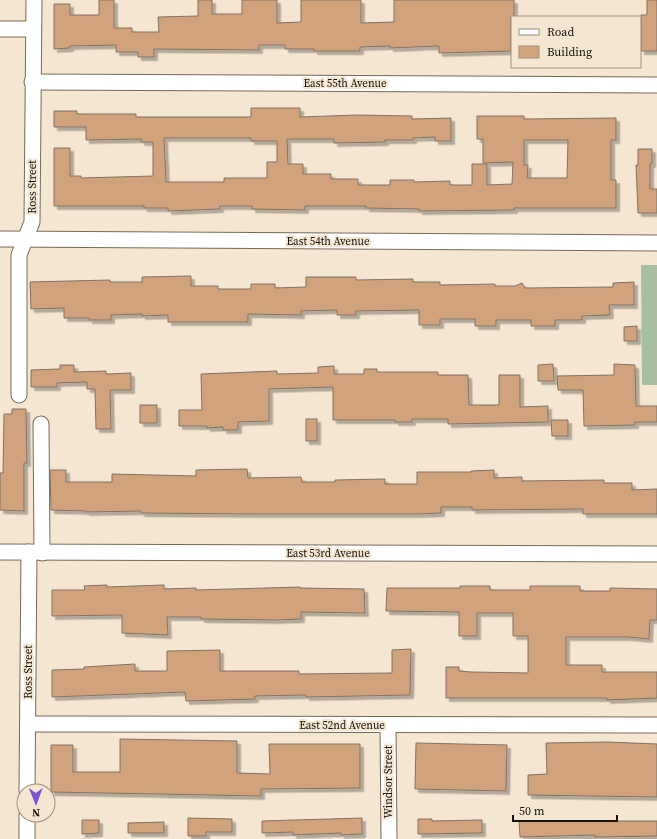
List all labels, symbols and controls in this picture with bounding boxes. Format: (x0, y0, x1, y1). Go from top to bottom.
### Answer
legend (511, 16, 641, 68)
text: Road (547, 24, 574, 40)
text: Building (547, 44, 592, 60)
street label: East 55th Avenue (303, 76, 387, 91)
street label: Ross Street (25, 160, 40, 214)
street label: East 54th Avenue (286, 234, 370, 249)
street label: East 53rd Avenue (286, 546, 370, 561)
street label: Ross Street (21, 645, 36, 699)
street label: East 52nd Avenue (299, 718, 385, 733)
street label: Windsor Street (381, 745, 396, 819)
north arrow (16, 783, 56, 823)
scale bar (513, 797, 617, 823)
text: 50 m (519, 803, 545, 819)
text: N (32, 805, 40, 820)

